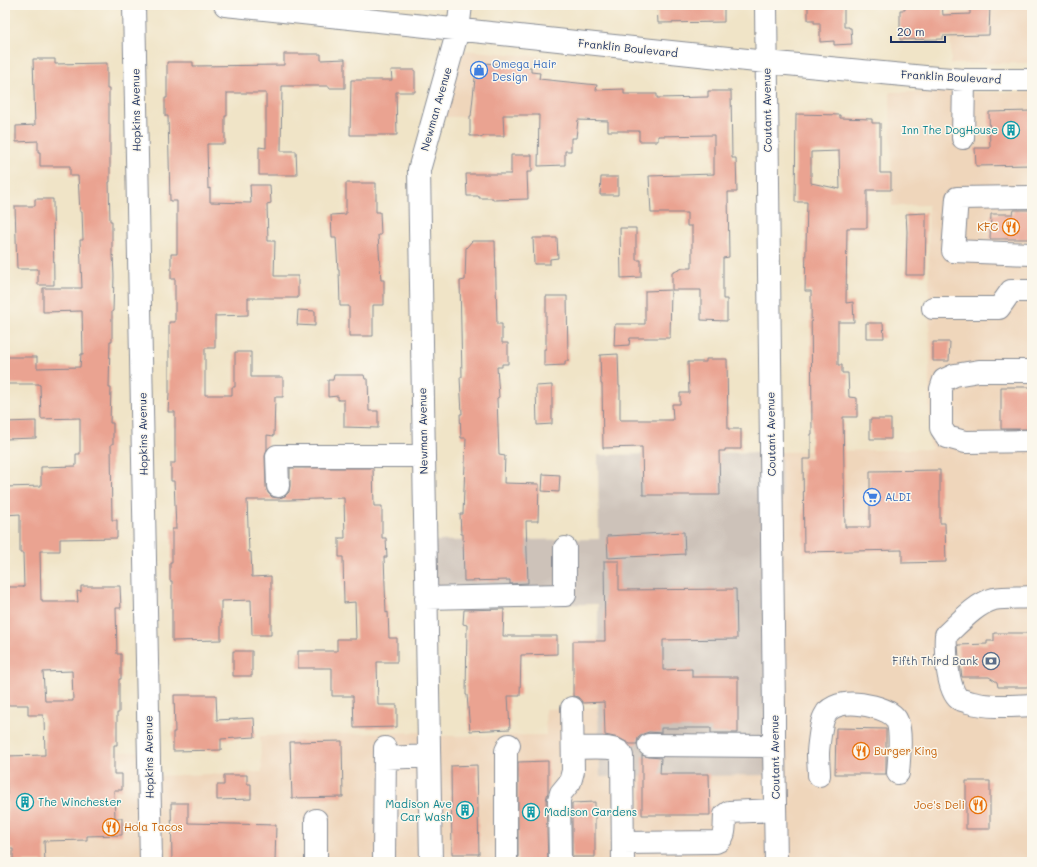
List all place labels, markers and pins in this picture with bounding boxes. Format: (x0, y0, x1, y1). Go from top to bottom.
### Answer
place label: Omega Hair Design (492, 56, 557, 84)
shop icon: Omega Hair Design (469, 60, 489, 80)
building icon: Inn The DogHouse (1001, 120, 1021, 140)
place label: Inn The DogHouse (902, 122, 998, 137)
restaurant icon: KFC (1001, 217, 1021, 237)
place label: KFC (977, 219, 998, 234)
supermarket icon: ALDI (862, 487, 882, 507)
place label: ALDI (885, 489, 911, 504)
bank icon: Fifth Third Bank (981, 651, 1001, 671)
place label: Fifth Third Bank (892, 653, 978, 668)
restaurant icon: Burger King (851, 741, 871, 761)
place label: Burger King (874, 743, 937, 758)
building icon: The Winchester (15, 792, 35, 812)
place label: The Winchester (38, 794, 122, 809)
restaurant icon: Joe's Deli (968, 795, 988, 815)
place label: Madison Ave Car Wash (385, 796, 452, 824)
place label: Joe's Deli (914, 797, 965, 812)
building icon: Madison Ave Car Wash (455, 800, 475, 820)
building icon: Madison Gardens (521, 802, 541, 822)
place label: Madison Gardens (544, 804, 637, 819)
restaurant icon: Hola Tacos (101, 817, 121, 837)
place label: Hola Tacos (124, 819, 183, 834)

